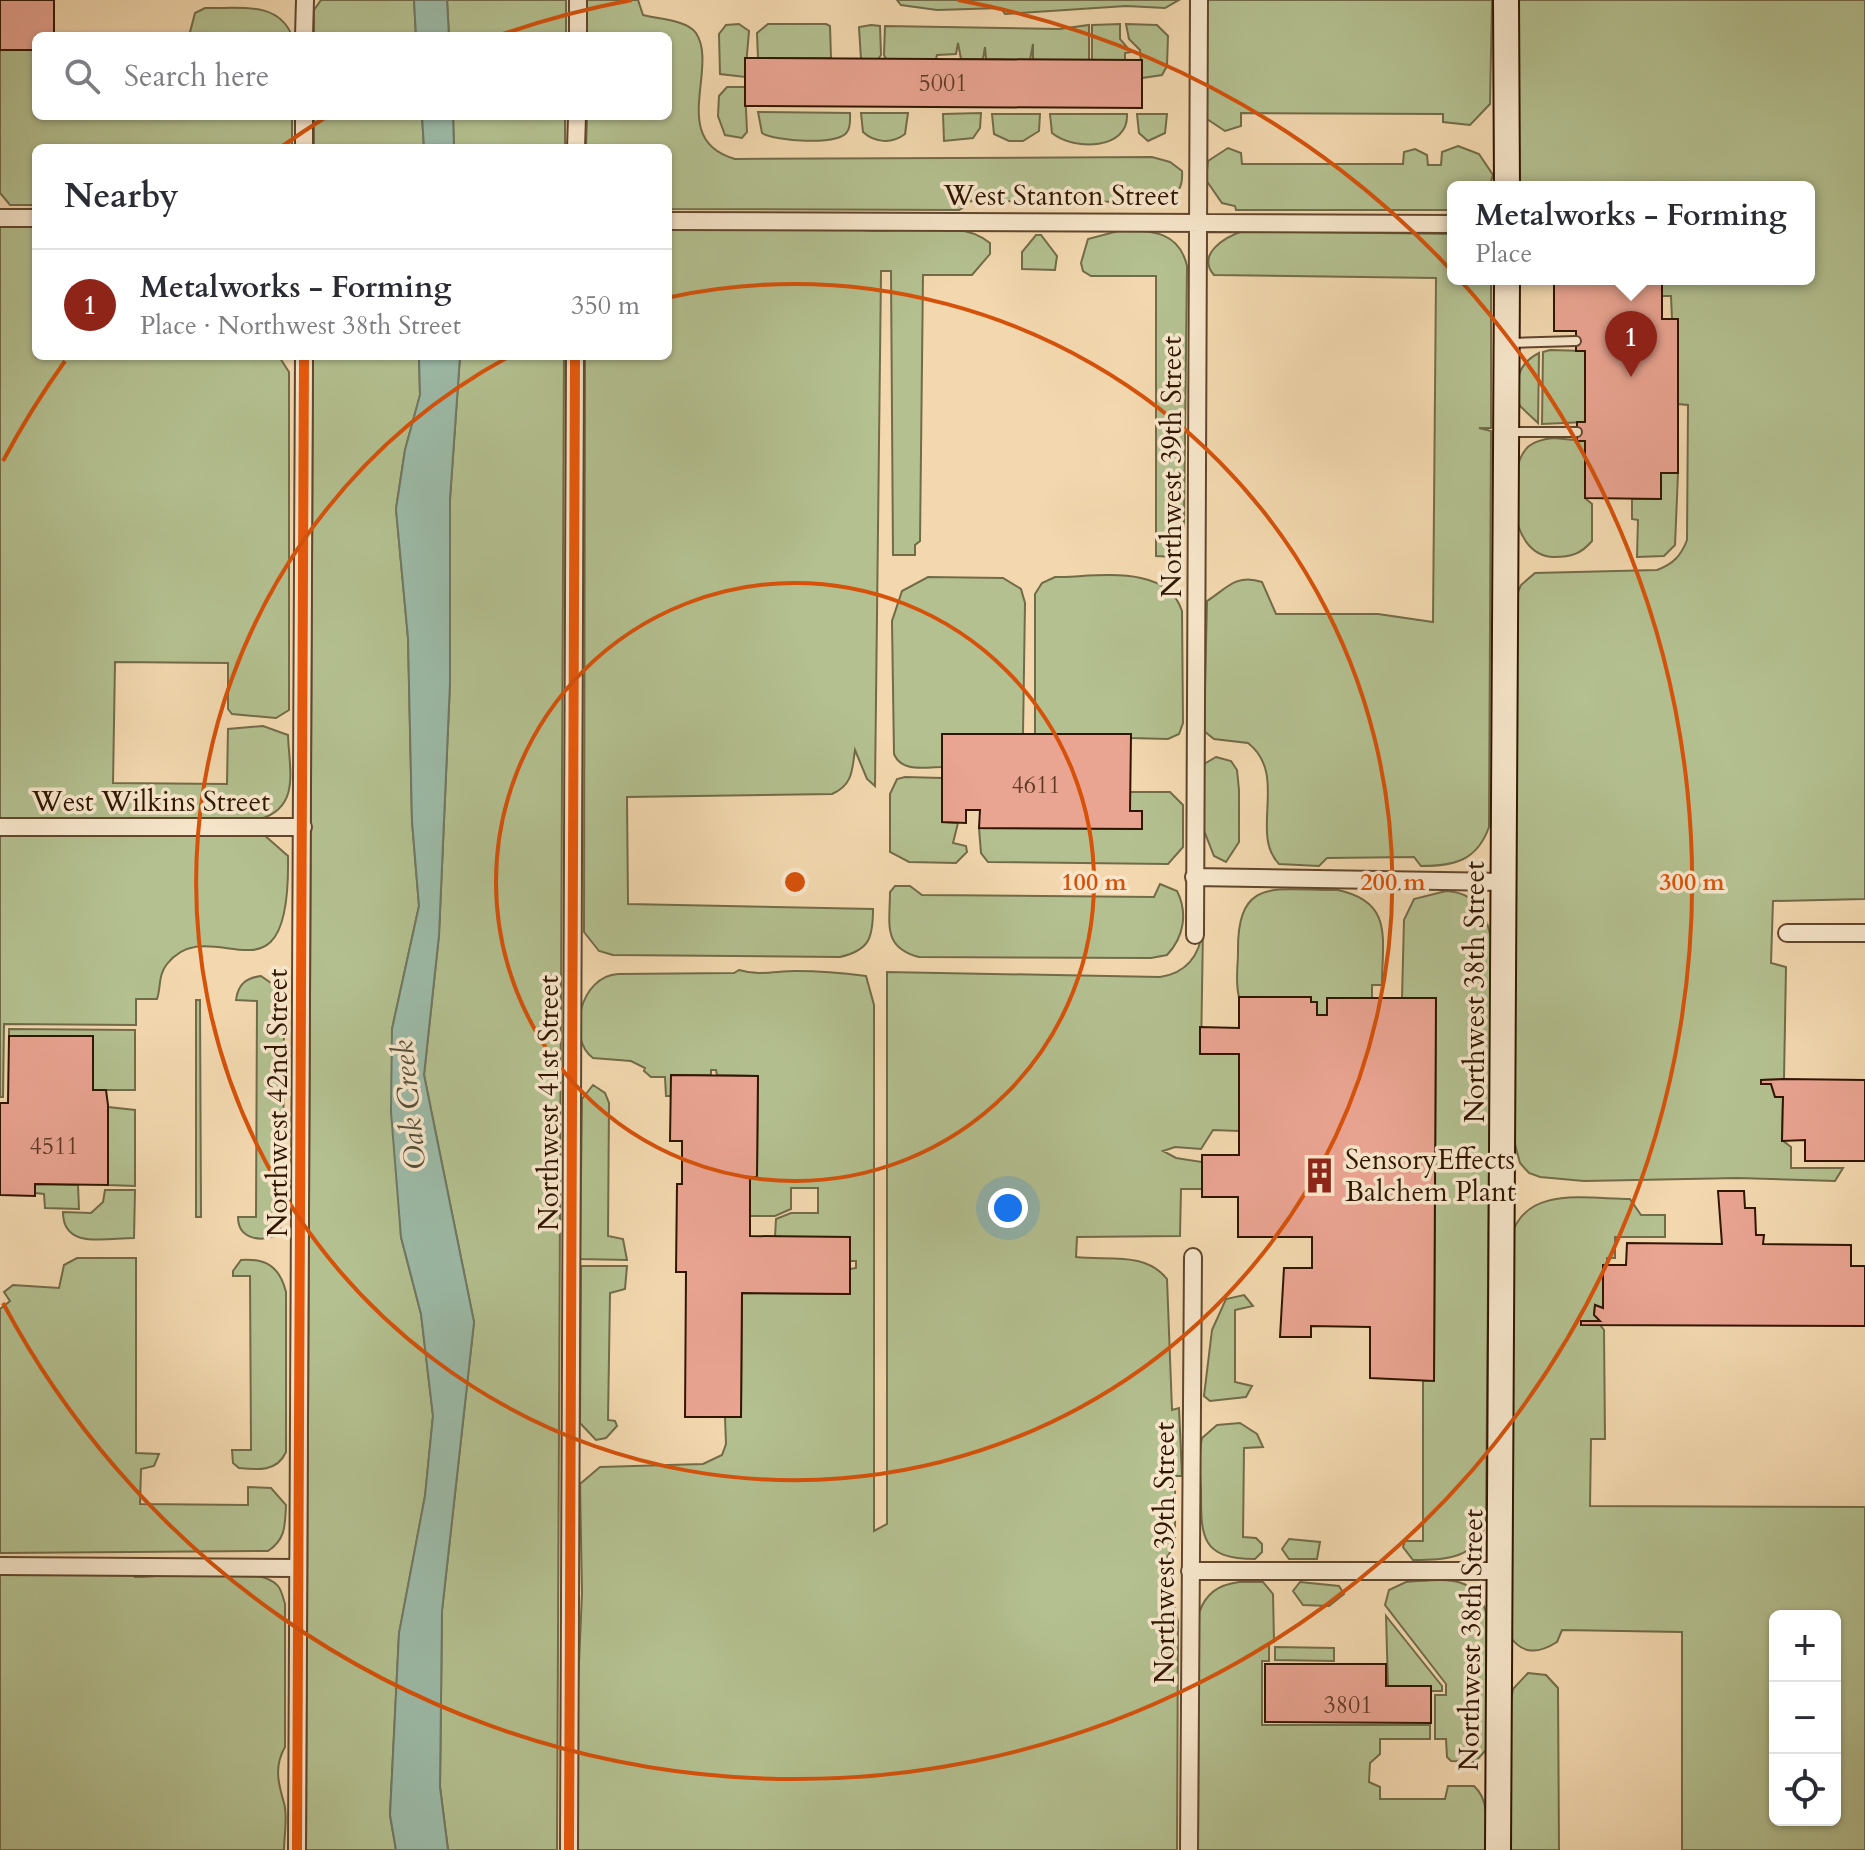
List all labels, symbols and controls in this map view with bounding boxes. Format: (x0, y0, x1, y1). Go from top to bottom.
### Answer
search box (32, 32, 672, 120)
icon: search (60, 54, 104, 98)
text: Search here (124, 56, 269, 97)
house number: 5001 (918, 67, 968, 100)
text: Nearby (64, 173, 179, 219)
street label: West Stanton Street (942, 177, 1179, 215)
popup (1447, 181, 1815, 285)
text: Metalworks - Forming (1475, 195, 1787, 236)
text: Place (1475, 236, 1532, 271)
text: Metalworks - Forming (140, 267, 451, 308)
text: 1 (83, 288, 97, 323)
text: 350 m (571, 288, 640, 323)
text: Place · Northwest 38th Street (140, 308, 461, 343)
pin: 1 (1605, 311, 1657, 377)
street label: Northwest 39th Street (1153, 336, 1191, 598)
house number: 4611 (1011, 769, 1061, 802)
street label: West Wilkins Street (31, 783, 270, 821)
street label: Northwest 38th Street (1456, 861, 1494, 1123)
text: 100 m (1061, 866, 1128, 899)
text: 200 m (1360, 866, 1427, 899)
text: 300 m (1659, 866, 1726, 899)
centre of rings (781, 868, 809, 896)
street label: Northwest 42nd Street (259, 968, 297, 1237)
street label: Northwest 41st Street (530, 975, 568, 1231)
water label: Oak Creek (382, 1038, 437, 1172)
house number: 4511 (29, 1130, 79, 1163)
place label: SensoryEffects Balchem Plant (1345, 1141, 1516, 1211)
building icon: SensoryEffects Balchem Plant (1300, 1156, 1338, 1194)
your location (988, 1188, 1028, 1228)
street label: Northwest 39th Street (1146, 1422, 1184, 1684)
street label: Northwest 38th Street (1450, 1508, 1492, 1771)
map controls (1769, 1610, 1841, 1826)
button: + (1769, 1610, 1841, 1682)
button: − (1769, 1682, 1841, 1754)
house number: 3801 (1323, 1689, 1373, 1722)
button: locate (1769, 1754, 1841, 1826)

